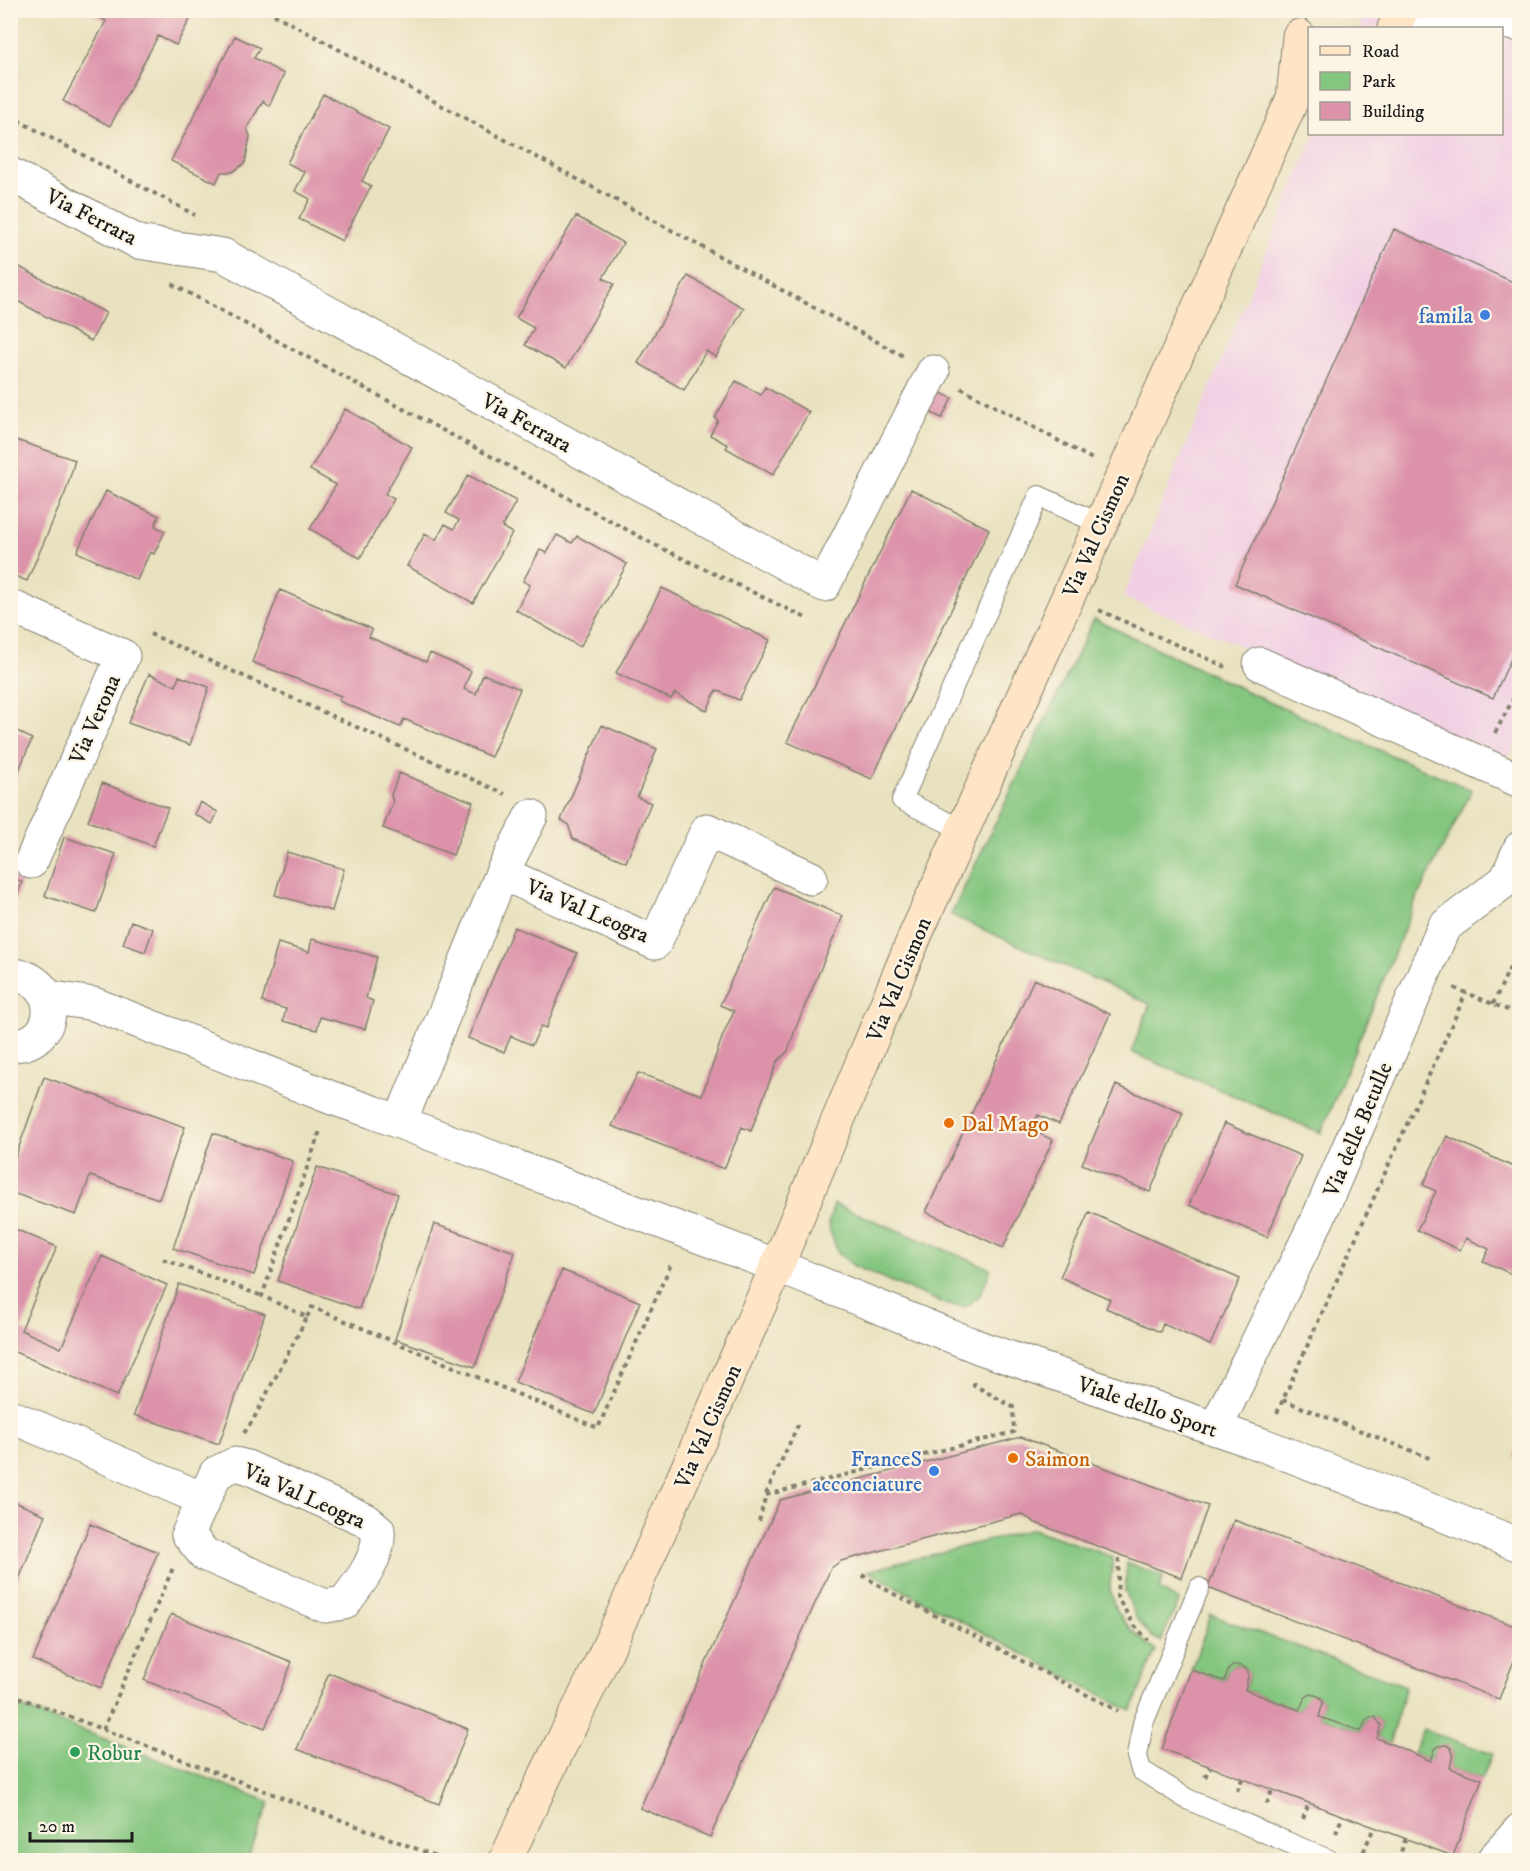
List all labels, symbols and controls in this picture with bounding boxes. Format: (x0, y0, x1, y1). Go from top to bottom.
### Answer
legend (1308, 27, 1503, 135)
text: Road (1362, 41, 1399, 63)
text: Park (1362, 71, 1396, 93)
text: Building (1362, 101, 1424, 123)
street label: Via Ferrara (40, 182, 142, 252)
place label: famila (1418, 303, 1474, 330)
marker: famila (1478, 308, 1492, 322)
street label: Via Ferrara (476, 387, 577, 459)
street label: Via Val Cismon (1057, 469, 1136, 603)
street label: Via Verona (63, 670, 127, 769)
street label: Via Val Leogra (521, 873, 653, 950)
street label: Via Val Cismon (861, 913, 938, 1047)
street label: Via delle Betulle (1318, 1058, 1399, 1202)
place label: Dal Mago (961, 1111, 1049, 1138)
marker: Dal Mago (942, 1116, 956, 1130)
street label: Via Val Cismon (669, 1360, 748, 1494)
street label: Viale dello Sport (1073, 1371, 1221, 1444)
place label: FranceS acconciature (812, 1446, 922, 1498)
place label: Saimon (1025, 1446, 1091, 1473)
marker: Saimon (1006, 1451, 1020, 1465)
street label: Via Val Leogra (238, 1457, 370, 1536)
marker: FranceS acconciature (927, 1464, 941, 1478)
place label: Robur (87, 1740, 142, 1767)
marker: Robur (68, 1745, 82, 1759)
scale bar (30, 1805, 132, 1843)
text: 20 m (39, 1816, 75, 1838)

